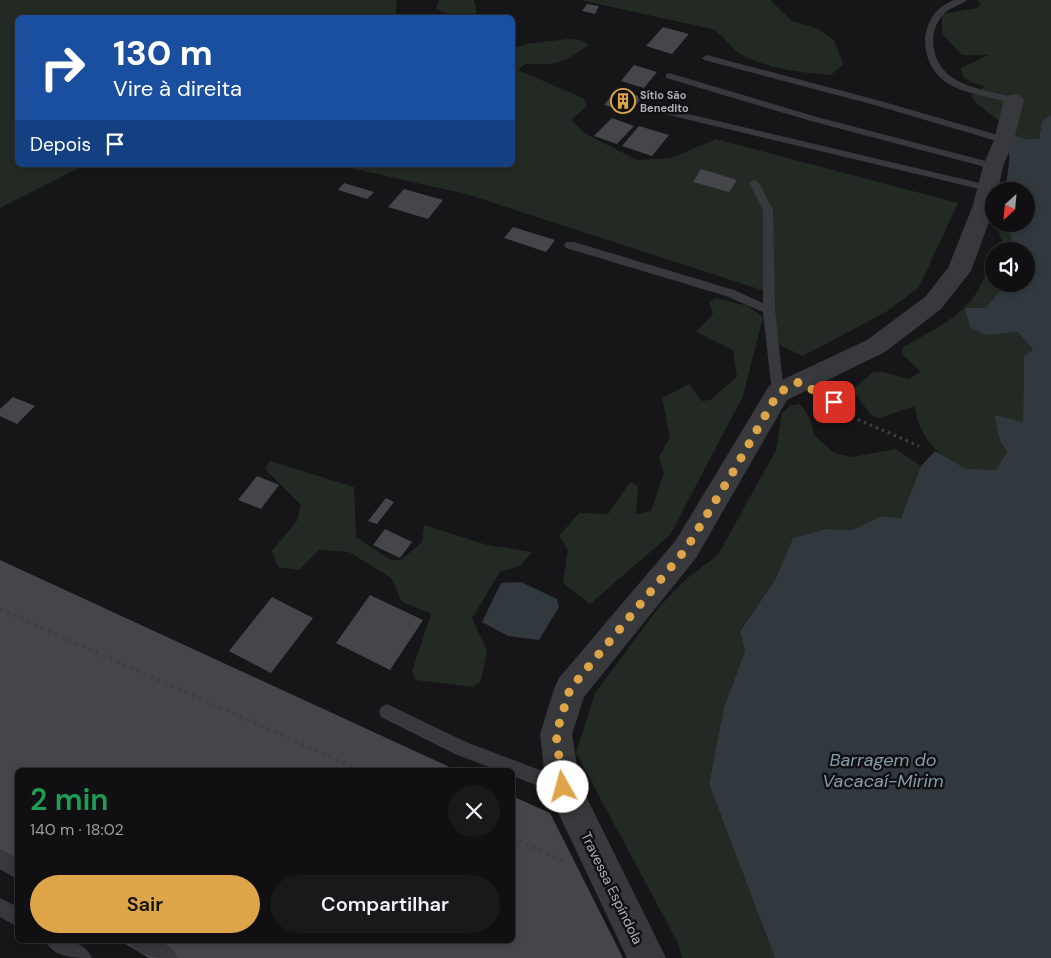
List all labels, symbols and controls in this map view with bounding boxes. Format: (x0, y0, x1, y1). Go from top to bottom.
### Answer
text: 130 m (113, 30, 213, 76)
icon: right (30, 35, 95, 100)
text: Vire à direita (113, 74, 242, 103)
building icon: Sítio São Benedito (610, 88, 636, 114)
place label: Sítio São Benedito (640, 88, 689, 115)
icon: arrive (101, 130, 129, 158)
text: Depois (30, 132, 91, 157)
north arrow (985, 182, 1035, 232)
map controls (985, 182, 1035, 292)
button: sound (985, 242, 1035, 292)
pin (813, 381, 855, 423)
icon: arrive (820, 388, 848, 416)
water label: Barragem do Vacacaí-Mirim (822, 748, 944, 793)
position arrow (536, 760, 588, 812)
text: 2 min (30, 780, 108, 819)
button: close (448, 785, 500, 837)
text: 140 m · 18:02 (30, 819, 124, 840)
street label: Travessa Espíndola (577, 829, 647, 947)
button: Sair (30, 875, 260, 933)
button: Compartilhar (270, 875, 500, 933)

